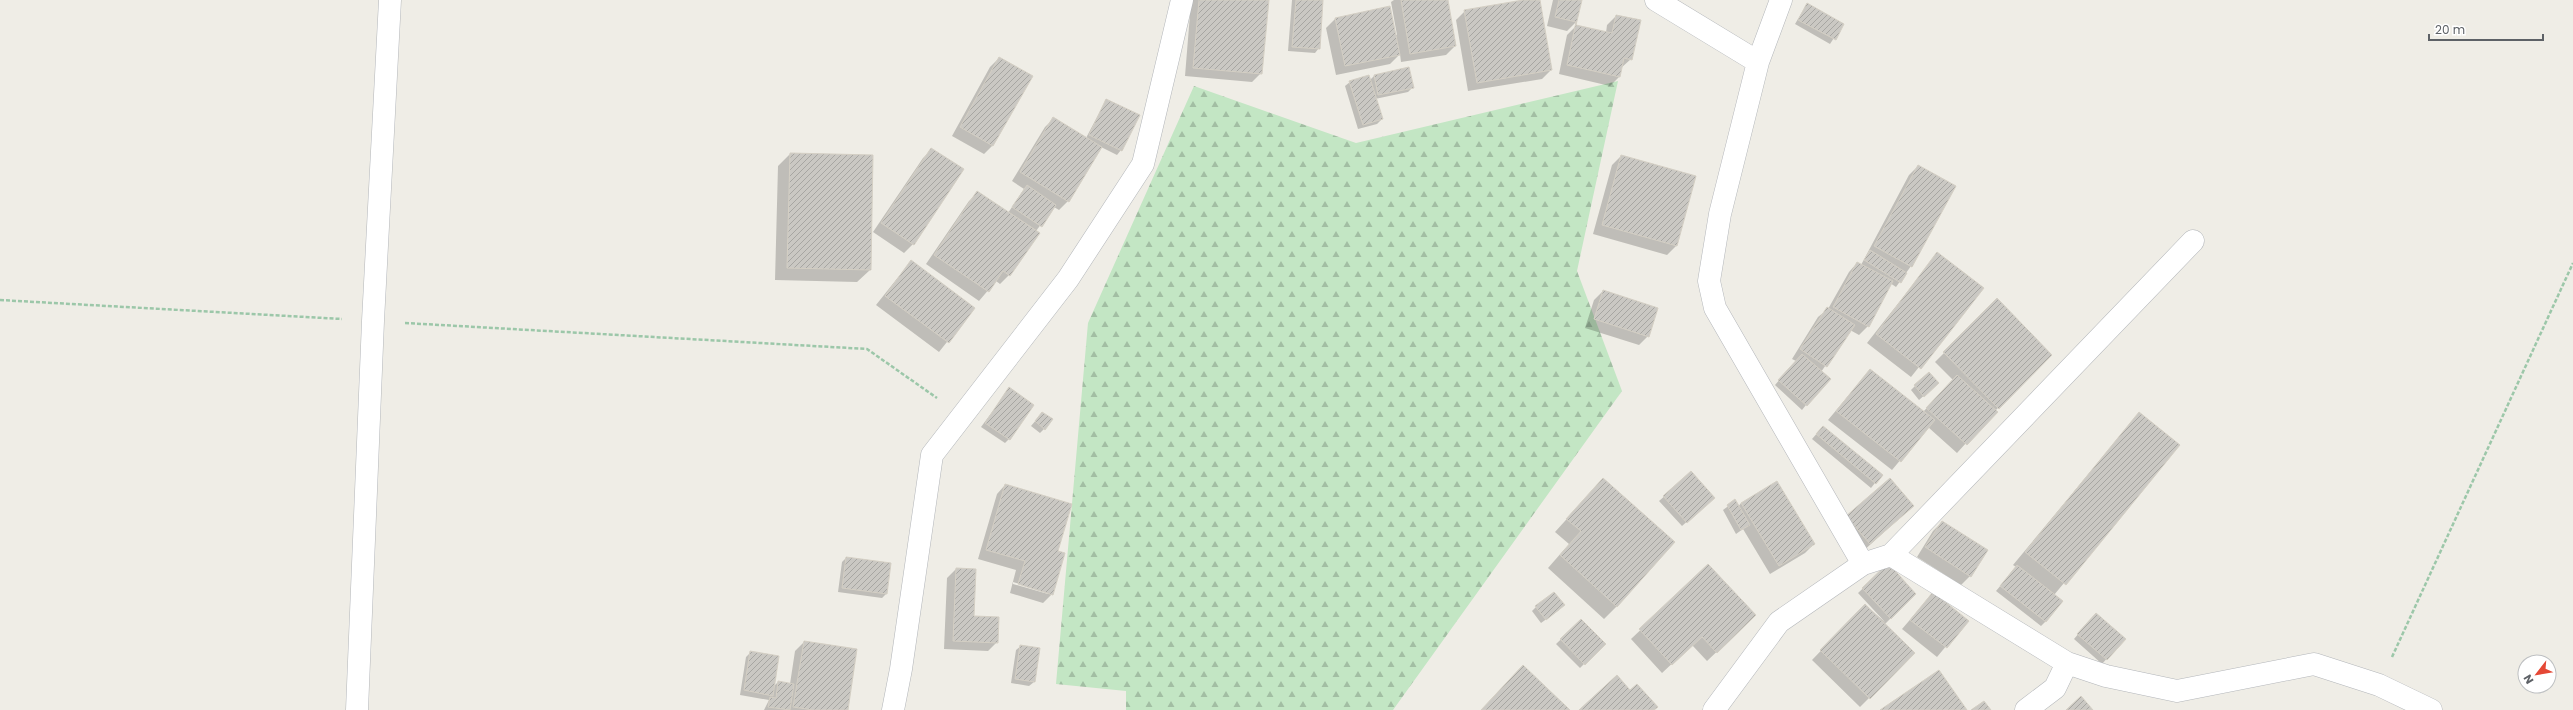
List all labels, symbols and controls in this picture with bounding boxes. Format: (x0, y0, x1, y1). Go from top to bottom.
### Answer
scale bar (2429, 16, 2543, 42)
text: 20 m (2435, 21, 2465, 38)
north arrow (2517, 654, 2557, 694)
text: N (2519, 671, 2537, 687)

